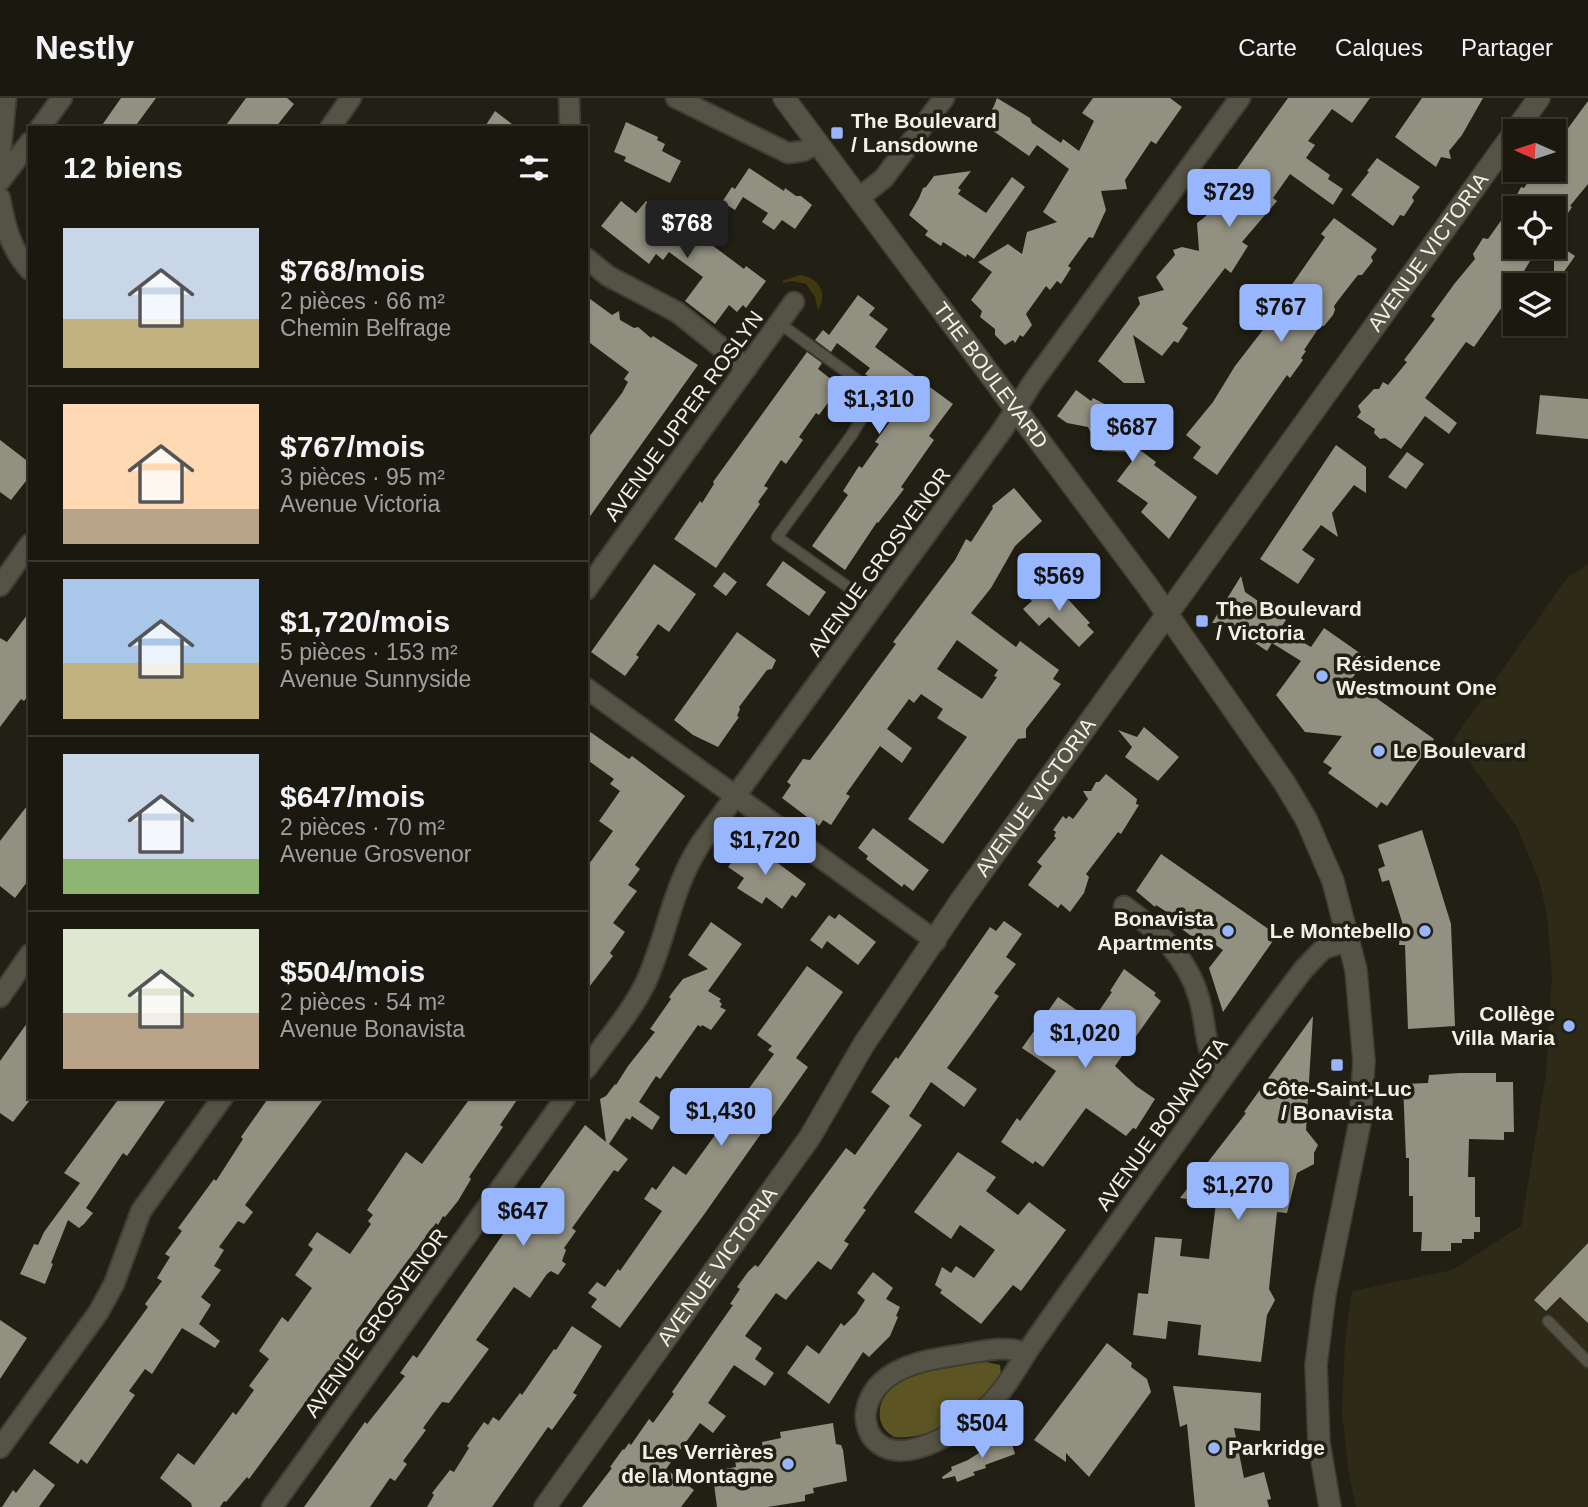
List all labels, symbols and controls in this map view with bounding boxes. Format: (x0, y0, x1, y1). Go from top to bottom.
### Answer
text: Nestly (35, 29, 134, 66)
text: Carte (1238, 34, 1297, 61)
text: Calques (1335, 34, 1423, 61)
text: Partager (1461, 34, 1553, 61)
place label: The Boulevard / Lansdowne (851, 109, 997, 156)
north arrow (1503, 119, 1566, 182)
map controls (1503, 119, 1566, 336)
marker: The Boulevard / Lansdowne (829, 125, 845, 141)
icon: filters (515, 149, 553, 187)
text: 12 biens (63, 151, 183, 184)
street label: AVENUE VICTORIA (1363, 168, 1492, 335)
pin: $729 (1188, 170, 1270, 229)
text: $729 (1203, 179, 1255, 205)
button: locate (1503, 196, 1566, 259)
pin: $768 (646, 200, 728, 260)
text: $768 (661, 210, 713, 236)
text: $768/mois (280, 254, 425, 287)
icon: home (119, 256, 203, 340)
button: layers (1503, 273, 1566, 336)
pin: $767 (1240, 285, 1322, 344)
text: 2 pièces · 66 m² (280, 288, 445, 314)
text: $767 (1255, 294, 1307, 320)
street label: THE BOULEVARD (929, 298, 1053, 453)
street label: AVENUE UPPER ROSLYN (600, 306, 767, 525)
text: Chemin Belfrage (280, 315, 451, 341)
pin: $1,310 (822, 376, 936, 436)
text: $1,310 (844, 386, 914, 412)
pin: $687 (1091, 404, 1173, 464)
text: $687 (1106, 414, 1158, 440)
text: $767/mois (280, 430, 425, 463)
icon: home (119, 432, 203, 516)
street label: AVENUE GROSVENOR (803, 463, 955, 660)
text: 3 pièces · 95 m² (280, 464, 445, 490)
text: Avenue Victoria (280, 491, 440, 517)
pin: $569 (1018, 554, 1100, 613)
text: $569 (1033, 563, 1085, 589)
place label: The Boulevard / Victoria (1216, 597, 1362, 644)
text: $1,720/mois (280, 605, 450, 638)
icon: home (119, 607, 203, 691)
marker: The Boulevard / Victoria (1194, 613, 1210, 629)
text: 5 pièces · 153 m² (280, 639, 458, 665)
place label: Résidence Westmount One (1336, 652, 1497, 699)
text: Avenue Sunnyside (280, 666, 471, 692)
marker: Résidence Westmount One (1314, 668, 1330, 684)
street label: AVENUE VICTORIA (970, 713, 1100, 881)
place label: Le Boulevard (1393, 739, 1526, 762)
marker: Le Boulevard (1371, 743, 1387, 759)
text: $647/mois (280, 780, 425, 813)
icon: home (119, 782, 203, 866)
text: 2 pièces · 70 m² (280, 814, 445, 840)
pin: $1,720 (708, 818, 822, 877)
text: $1,720 (730, 827, 800, 853)
text: Avenue Grosvenor (280, 841, 471, 867)
place label: Bonavista Apartments (1097, 907, 1214, 954)
place label: Le Montebello (1270, 919, 1411, 942)
marker: Bonavista Apartments (1220, 923, 1236, 939)
marker: Le Montebello (1417, 923, 1433, 939)
text: $504/mois (280, 955, 425, 988)
icon: home (119, 957, 203, 1041)
text: 2 pièces · 54 m² (280, 989, 445, 1015)
place label: Collège Villa Maria (1451, 1002, 1555, 1049)
pin: $1,020 (1028, 1010, 1142, 1070)
text: Avenue Bonavista (280, 1016, 465, 1042)
marker: Collège Villa Maria (1561, 1018, 1577, 1034)
text: $1,020 (1050, 1020, 1120, 1046)
street label: AVENUE BONAVISTA (1091, 1033, 1232, 1214)
marker: Côte-Saint-Luc / Bonavista (1329, 1057, 1345, 1073)
place label: Côte-Saint-Luc / Bonavista (1262, 1077, 1412, 1124)
pin: $1,430 (664, 1088, 778, 1148)
text: $1,430 (686, 1098, 756, 1124)
pin: $1,270 (1181, 1162, 1295, 1222)
text: $1,270 (1203, 1172, 1273, 1198)
street label: AVENUE VICTORIA (652, 1182, 781, 1350)
pin: $647 (482, 1188, 564, 1248)
text: $647 (497, 1198, 549, 1224)
street label: AVENUE GROSVENOR (300, 1224, 452, 1421)
pin: $504 (941, 1400, 1023, 1460)
text: $504 (956, 1410, 1008, 1436)
place label: Parkridge (1228, 1436, 1325, 1459)
place label: Les Verrières de la Montagne (621, 1440, 774, 1487)
marker: Parkridge (1206, 1440, 1222, 1456)
marker: Les Verrières de la Montagne (780, 1456, 796, 1472)

